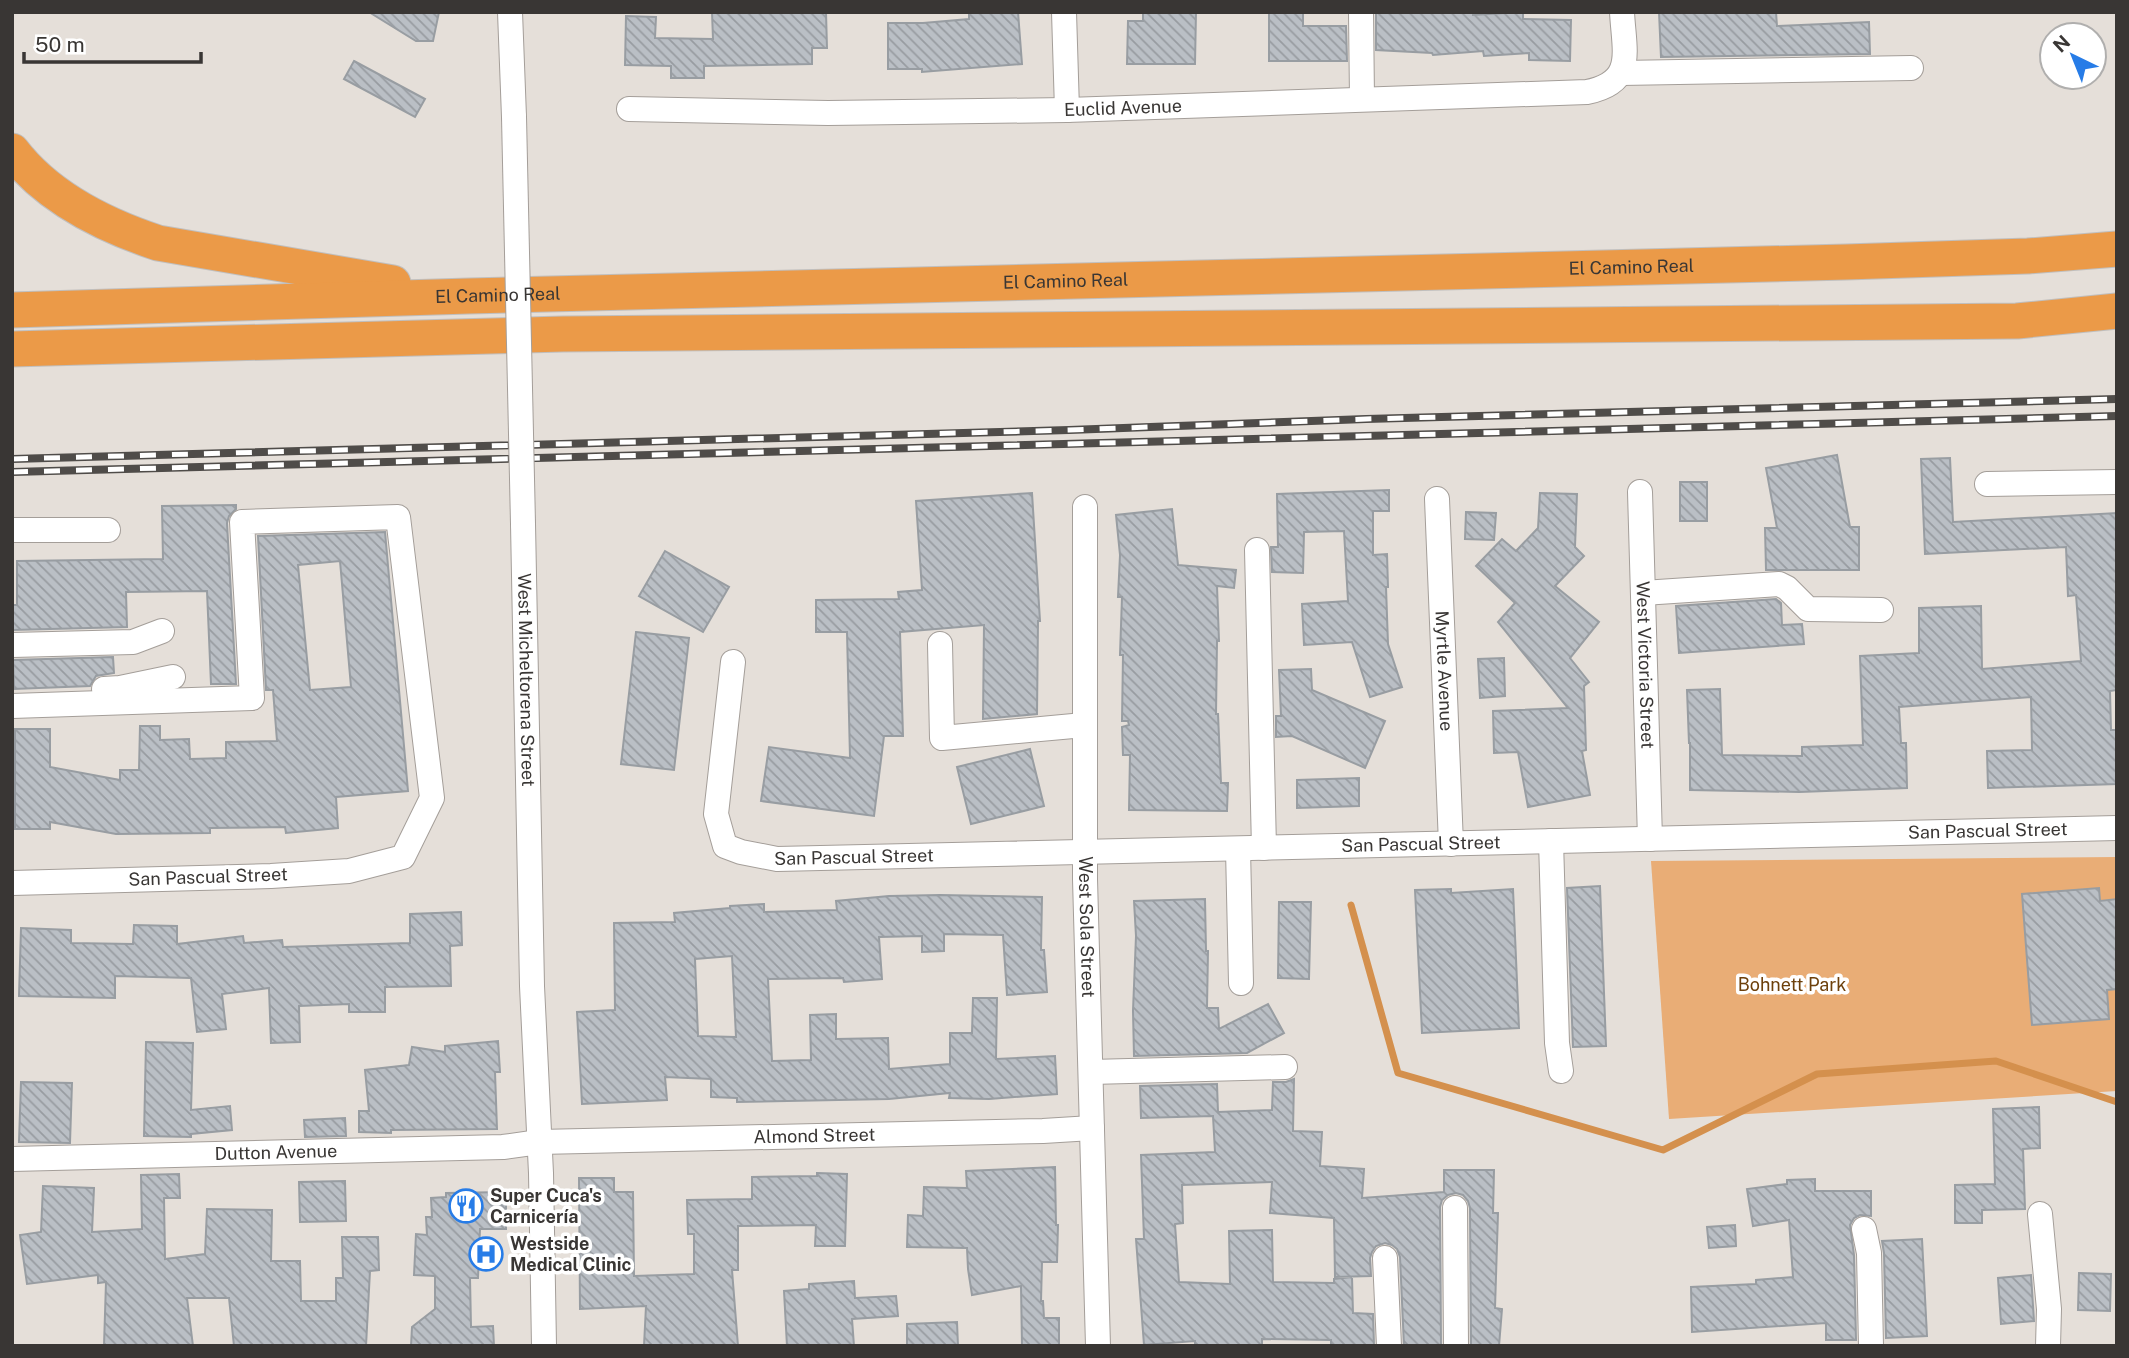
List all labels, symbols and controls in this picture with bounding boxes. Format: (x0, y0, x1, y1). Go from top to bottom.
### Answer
scale bar (24, 21, 201, 65)
north arrow (2038, 21, 2108, 91)
text: N (2048, 30, 2074, 57)
text: 50 m (35, 32, 85, 57)
street label: Euclid Avenue (1064, 95, 1182, 120)
street label: El Camino Real (1568, 255, 1694, 279)
street label: El Camino Real (1003, 269, 1129, 293)
street label: El Camino Real (435, 283, 561, 307)
street label: West Micheltorena Street (514, 573, 539, 787)
street label: West Victoria Street (1633, 581, 1658, 749)
street label: Myrtle Avenue (1432, 610, 1457, 732)
street label: San Pascual Street (1908, 818, 2068, 843)
street label: San Pascual Street (1341, 831, 1501, 856)
street label: San Pascual Street (774, 844, 934, 869)
street label: West Sola Street (1075, 856, 1099, 998)
street label: San Pascual Street (128, 863, 288, 890)
park label: Bohnett Park (1738, 974, 1846, 995)
street label: Almond Street (753, 1124, 876, 1147)
street label: Dutton Avenue (214, 1140, 337, 1164)
place label: Super Cuca's Carnicería (490, 1185, 602, 1227)
restaurant icon: Super Cuca's Carnicería (447, 1187, 485, 1225)
place label: Westside Medical Clinic (510, 1233, 632, 1275)
hospital icon: Westside Medical Clinic (467, 1235, 505, 1273)

